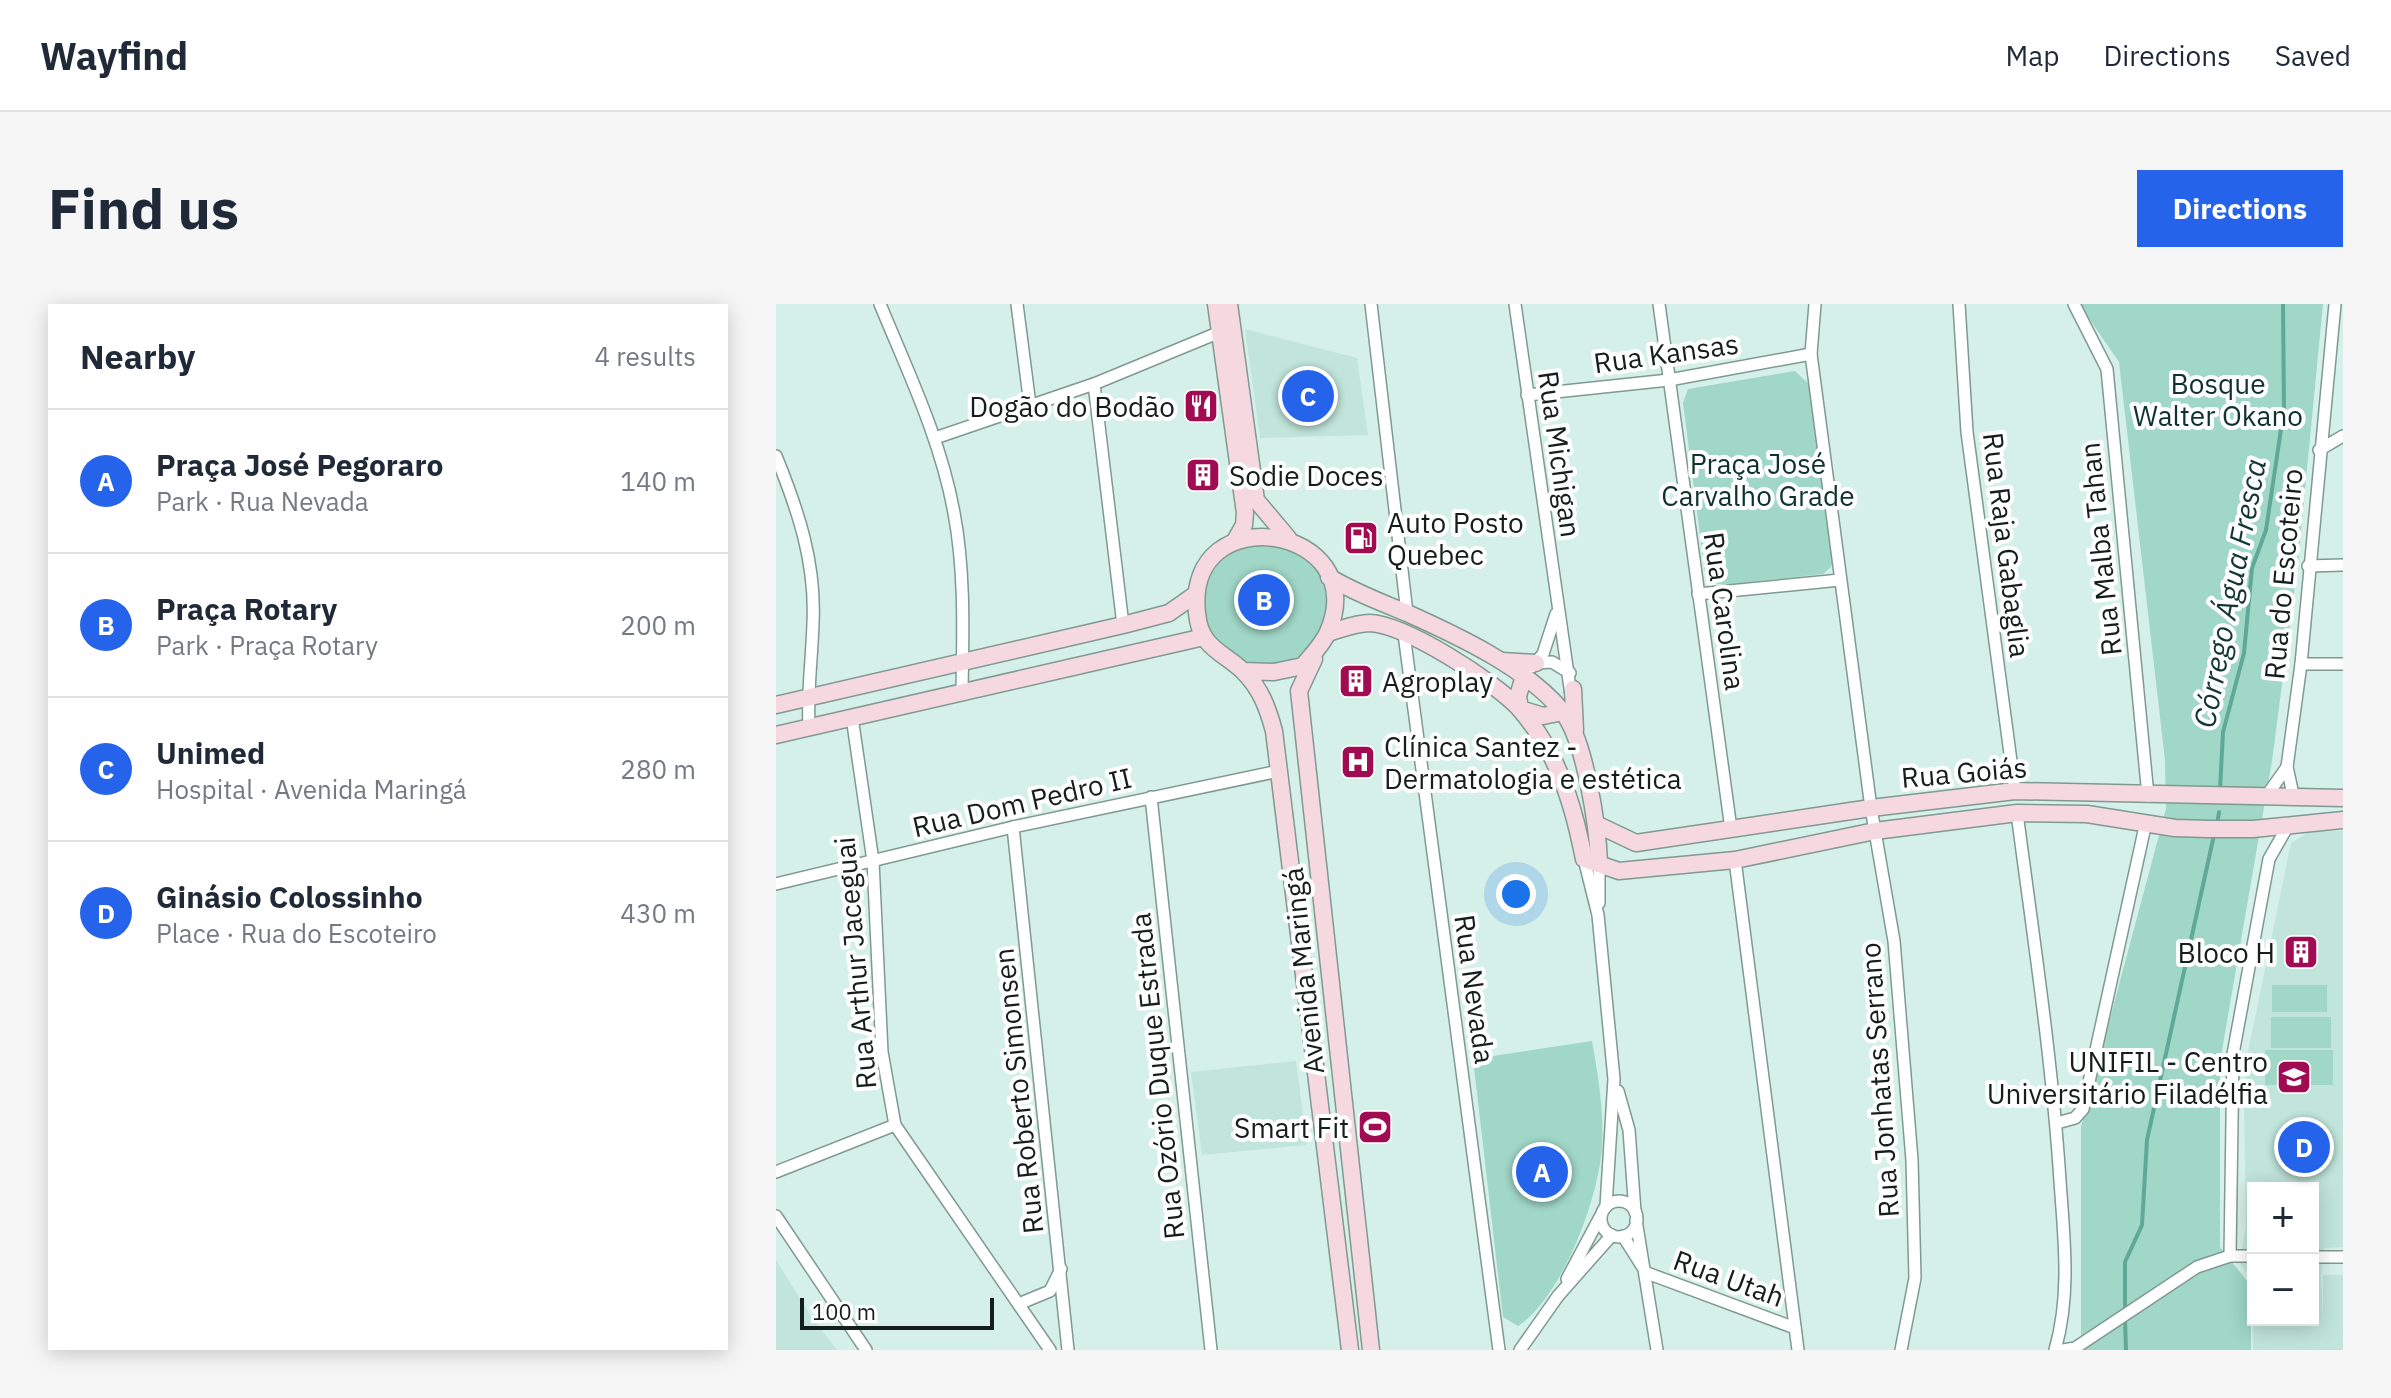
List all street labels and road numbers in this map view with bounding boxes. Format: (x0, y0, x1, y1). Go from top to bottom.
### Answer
street label: Rua Kansas (1591, 325, 1741, 381)
street label: Rua Michigan (1530, 368, 1590, 540)
street label: Rua Raja Gabaglia (1975, 430, 2039, 660)
street label: Rua Malba Tahan (2070, 441, 2130, 657)
street label: Rua do Escoteiro (2255, 467, 2311, 681)
street label: Rua Carolina (1696, 530, 1754, 692)
street label: Rua Goiás (1900, 748, 2028, 796)
street label: Rua Dom Pedro II (909, 759, 1135, 845)
street label: Rua Arthur Jaceguai (826, 835, 884, 1091)
street label: Avenida Maringá (1274, 866, 1332, 1076)
street label: Rua Ozório Duque Estrada (1121, 911, 1193, 1241)
street label: Rua Nevada (1446, 912, 1504, 1066)
street label: Rua Jonhatas Serrano (1851, 941, 1907, 1219)
street label: Rua Roberto Simonsen (985, 946, 1051, 1236)
street label: Rua Utah (1669, 1241, 1789, 1315)

